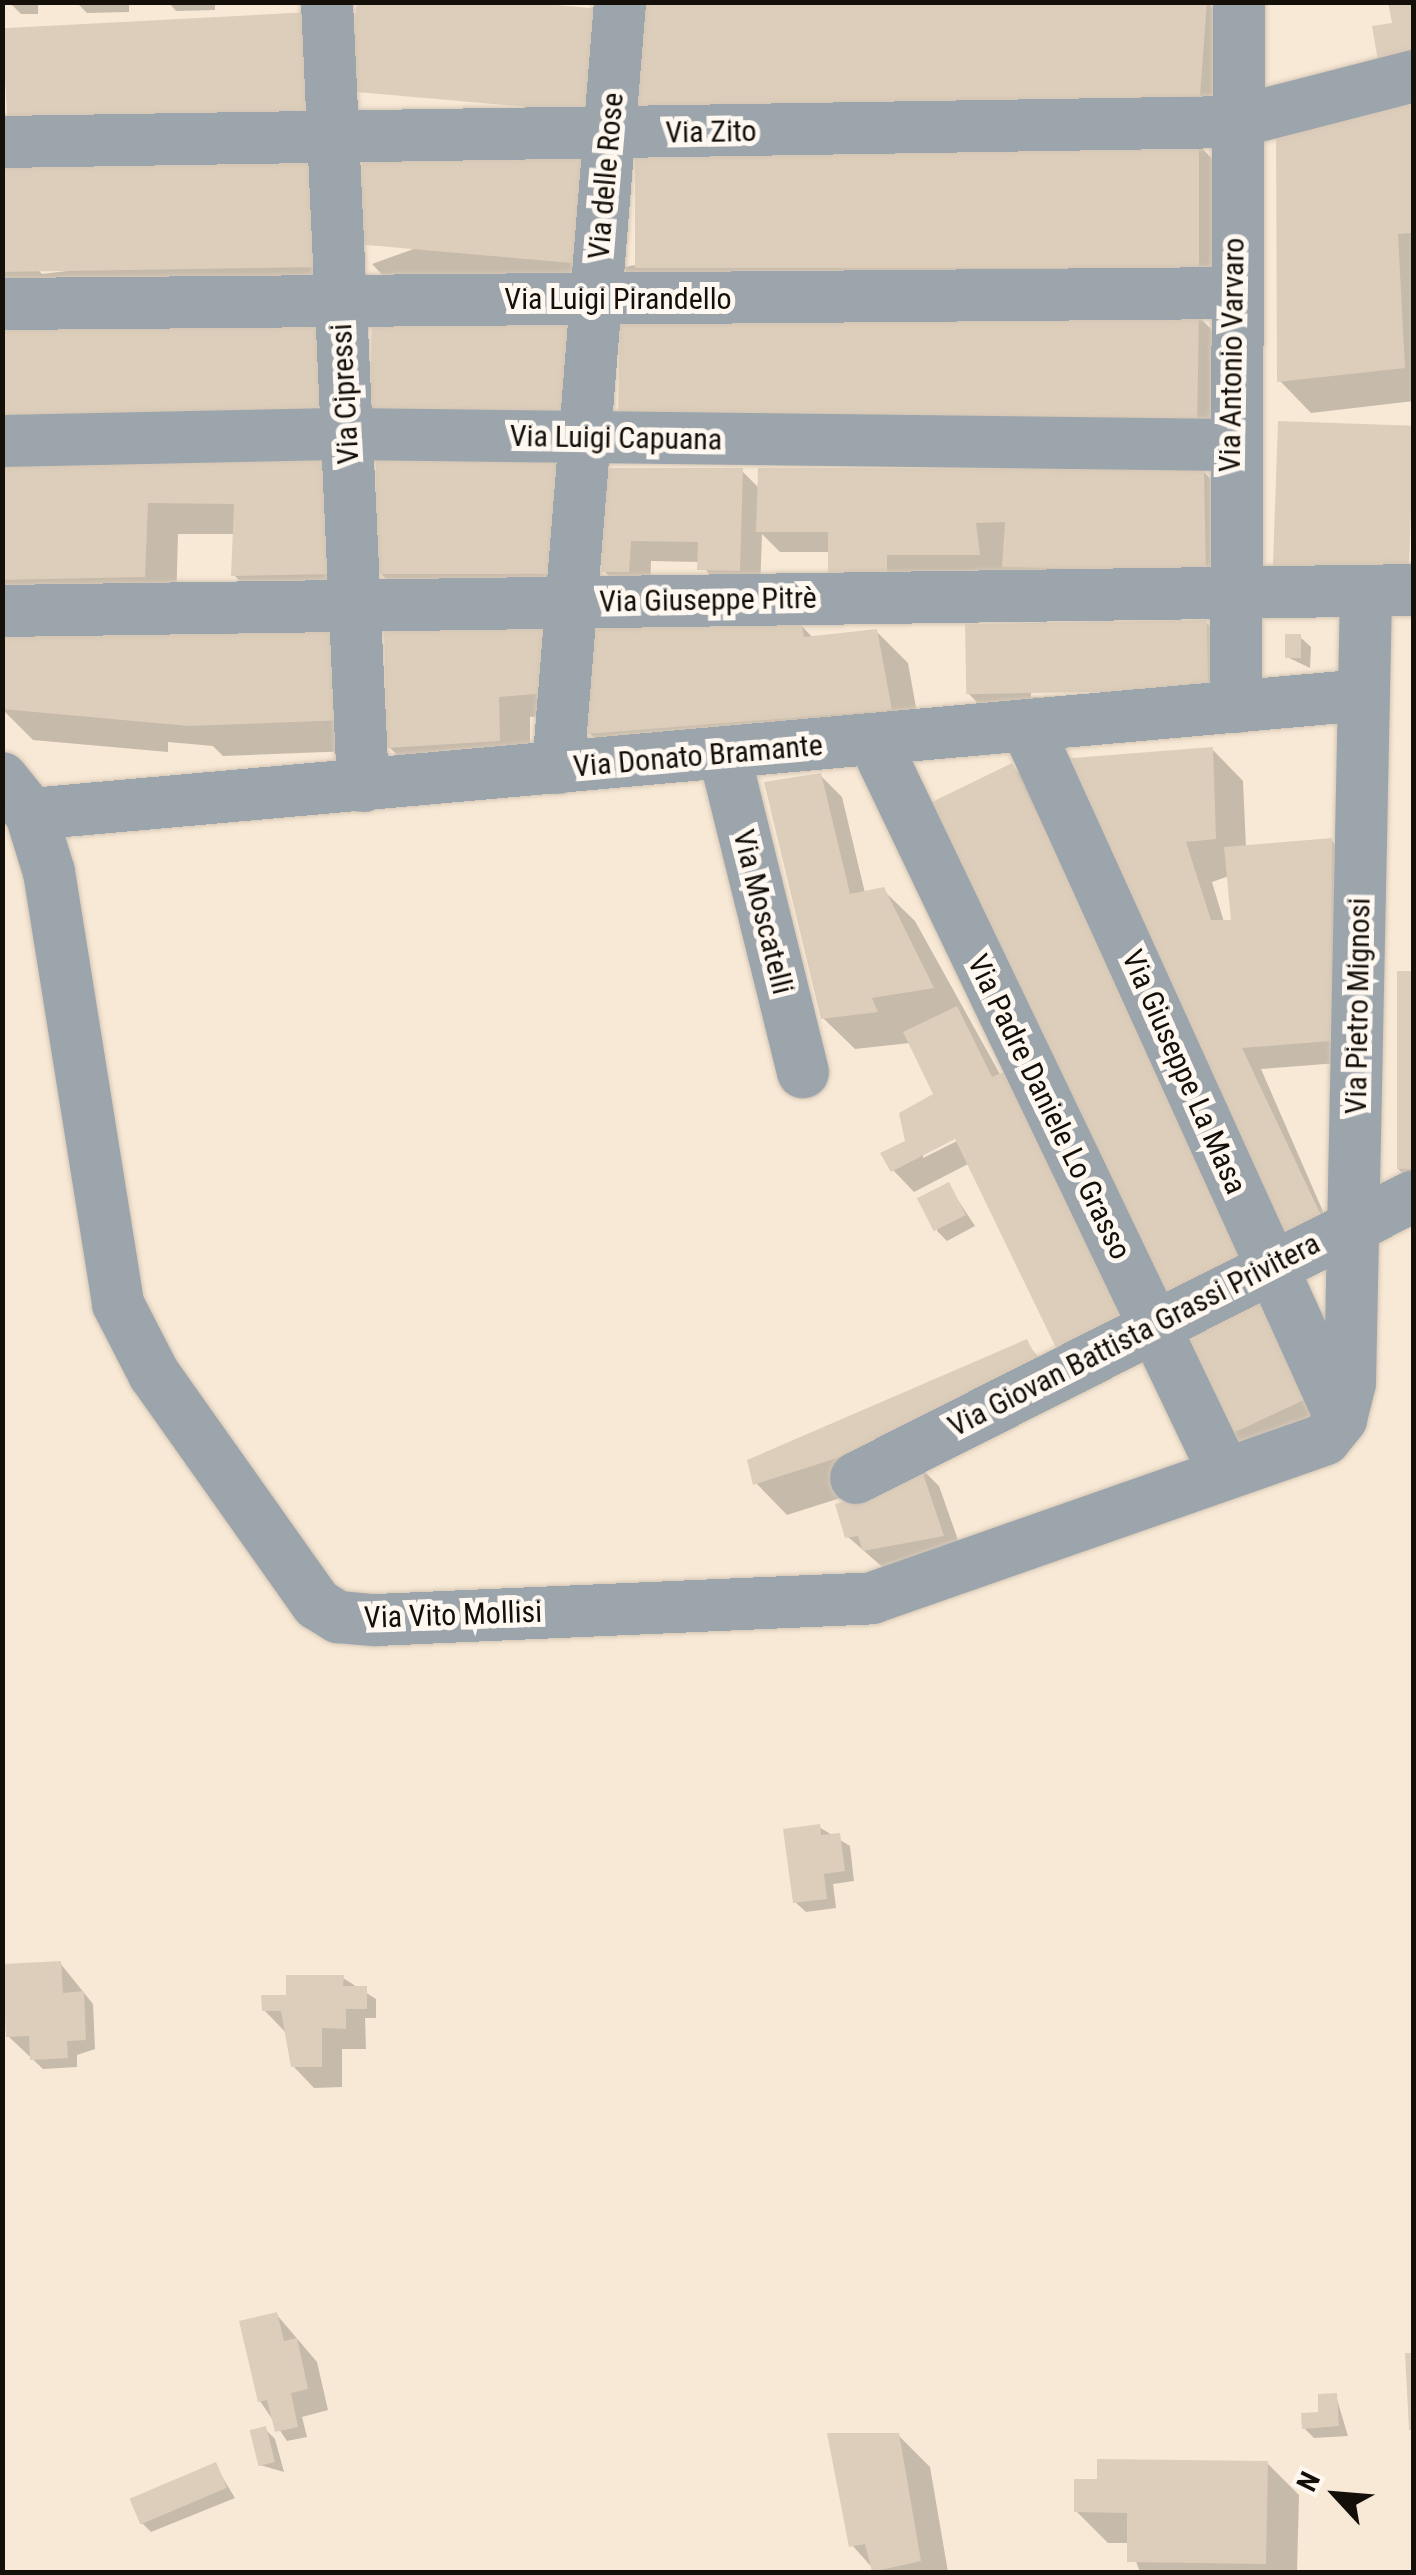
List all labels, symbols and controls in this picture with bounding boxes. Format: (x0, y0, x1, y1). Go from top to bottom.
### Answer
street label: Via delle Rose (581, 91, 631, 261)
street label: Via Zito (665, 113, 757, 151)
street label: Via Antonio Varvaro (1212, 237, 1252, 473)
street label: Via Luigi Pirandello (504, 281, 732, 317)
street label: Via Cipressi (323, 323, 367, 465)
street label: Via Luigi Capuana (509, 418, 723, 458)
street label: Via Giuseppe Pitrè (599, 580, 817, 620)
street label: Via Donato Bramante (572, 727, 824, 785)
street label: Via Moscatelli (725, 826, 801, 998)
street label: Via Pietro Mignosi (1338, 897, 1378, 1115)
street label: Via Giuseppe La Masa (1114, 945, 1254, 1199)
street label: Via Padre Daniele Lo Grasso (959, 949, 1139, 1265)
street label: Via Giovan Battista Grassi Privitera (942, 1225, 1326, 1445)
street label: Via Vito Mollisi (363, 1594, 543, 1636)
north arrow (1286, 2445, 1386, 2545)
text: N (1290, 2467, 1327, 2497)

